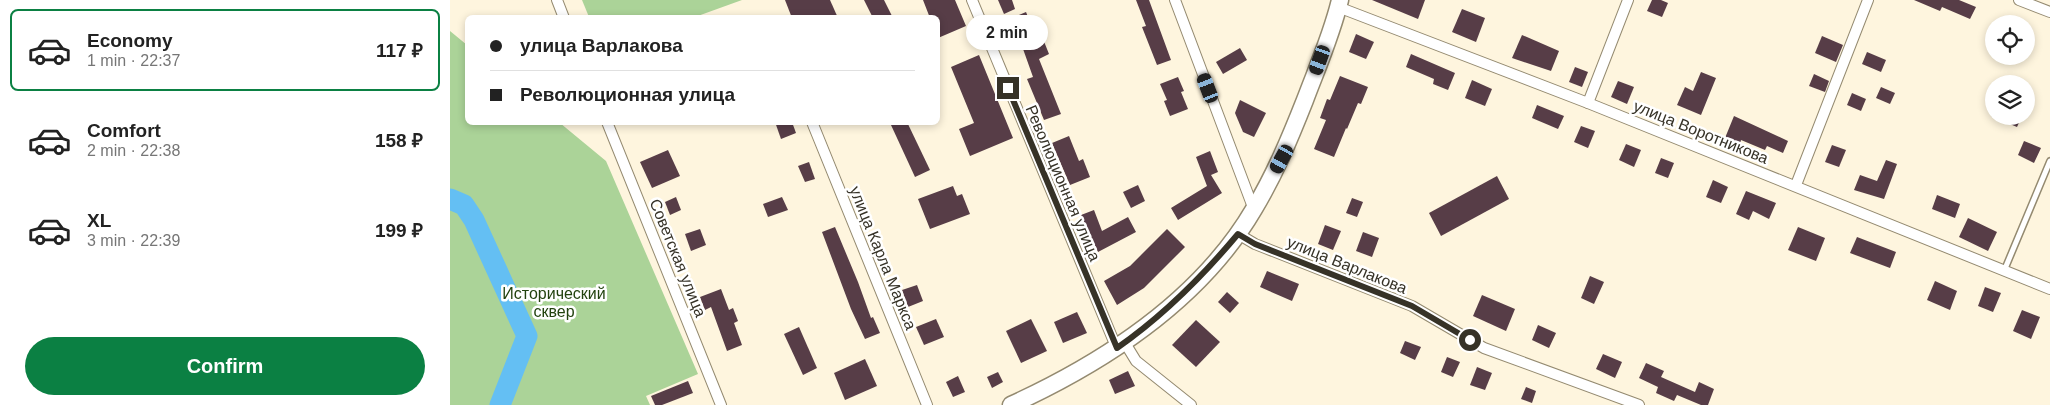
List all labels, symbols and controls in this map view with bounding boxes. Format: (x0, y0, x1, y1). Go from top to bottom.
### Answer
map controls (1985, 15, 2035, 125)
button: locate (1985, 15, 2035, 65)
callout: 2 min (967, 16, 1049, 51)
text: 2 min (986, 24, 1028, 41)
icon: car (27, 28, 72, 73)
text: Economy (87, 30, 173, 51)
text: улица Варлакова (520, 35, 683, 56)
text: 117 ₽ (376, 40, 423, 61)
car (1307, 43, 1332, 77)
text: 1 min · 22:37 (87, 52, 180, 69)
car (1195, 71, 1220, 105)
button: layers (1985, 75, 2035, 125)
route end (997, 77, 1019, 99)
text: Революционная улица (520, 84, 735, 105)
street label: улица Воротникова (1631, 97, 1771, 167)
street label: Революционная улица (1022, 102, 1104, 264)
icon: car (27, 118, 72, 163)
text: Comfort (87, 120, 161, 141)
text: 158 ₽ (375, 130, 423, 151)
text: 2 min · 22:38 (87, 142, 180, 159)
car (1268, 142, 1295, 176)
street label: улица Карла Маркса (846, 184, 920, 332)
street label: Советская улица (647, 197, 709, 320)
icon: car (27, 208, 72, 253)
text: XL (87, 210, 111, 231)
text: 199 ₽ (375, 220, 423, 241)
text: 3 min · 22:39 (87, 232, 180, 249)
street label: улица Варлакова (1285, 233, 1410, 297)
park label: Исторический сквер (502, 285, 606, 320)
route start (1459, 329, 1481, 351)
button: Confirm (25, 337, 425, 395)

